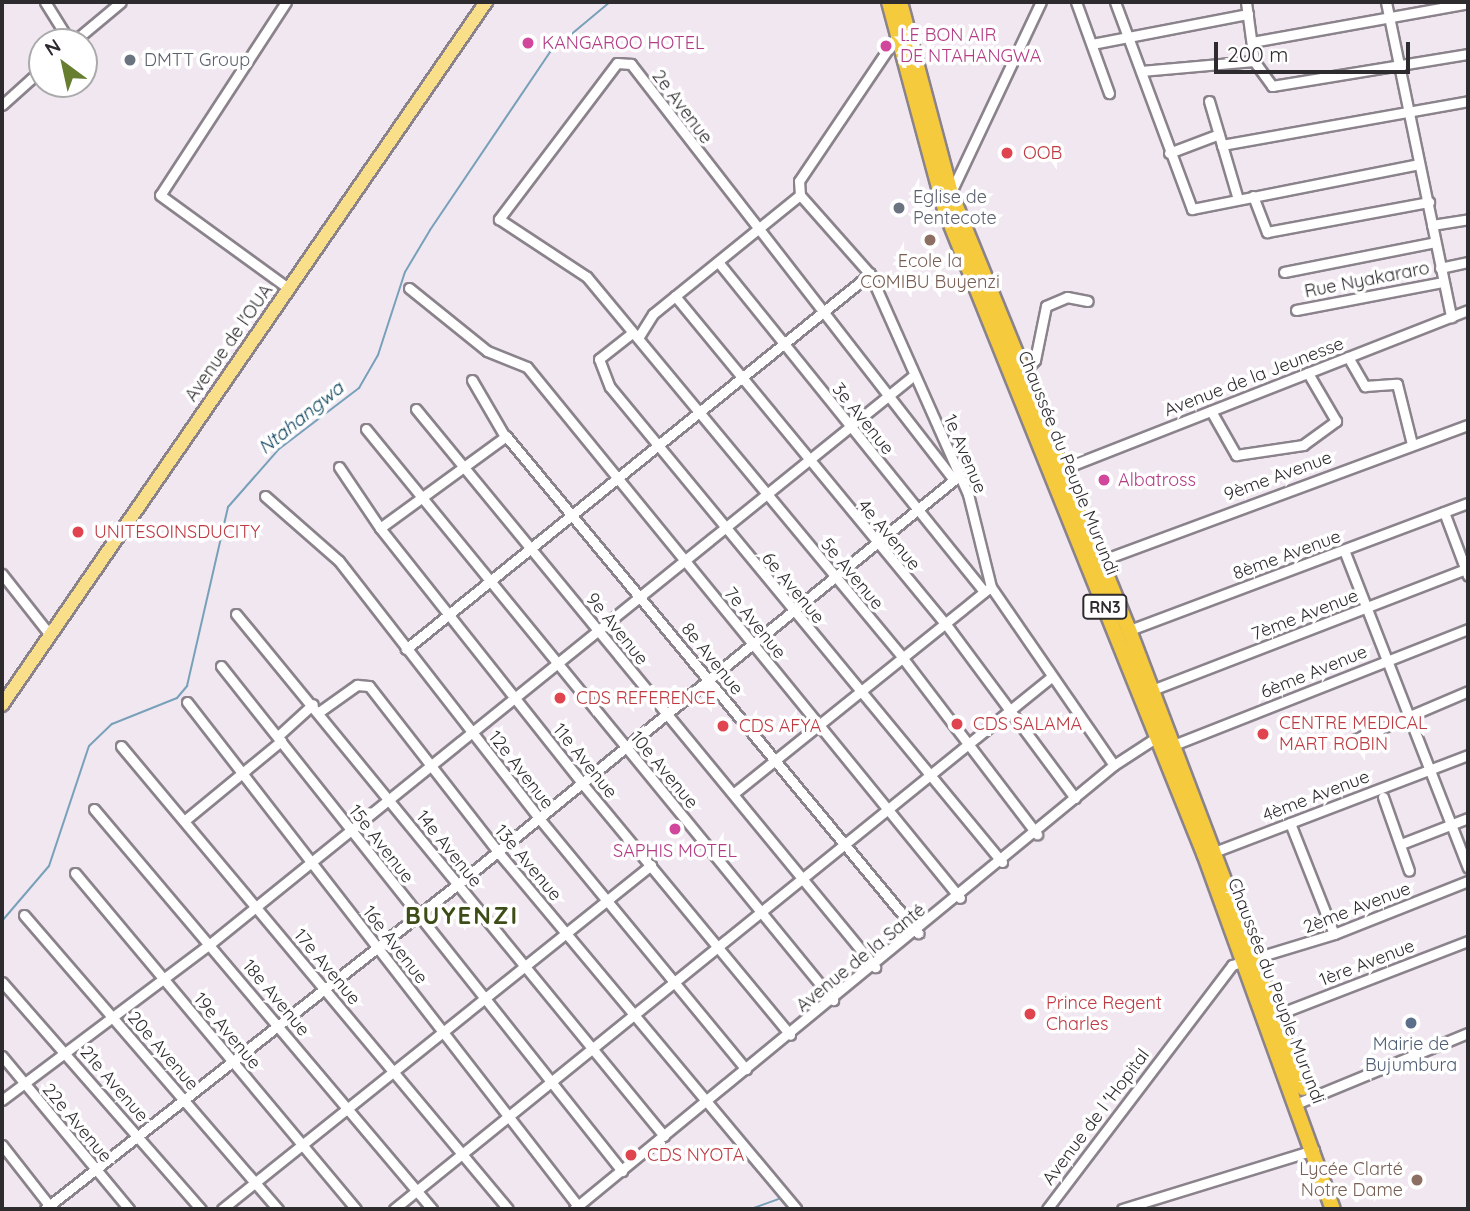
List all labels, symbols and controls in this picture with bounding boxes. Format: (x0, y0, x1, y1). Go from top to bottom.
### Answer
place label: LE BON AIR DE NTAHANGWA (900, 25, 1041, 68)
north arrow (28, 28, 98, 98)
scale bar (1218, 28, 1414, 72)
place label: KANGAROO HOTEL (542, 32, 704, 54)
text: N (40, 33, 65, 61)
marker: KANGAROO HOTEL (520, 35, 536, 51)
marker: LE BON AIR DE NTAHANGWA (878, 38, 894, 54)
text: 200 m (1227, 41, 1289, 67)
place label: DMTT Group (144, 49, 250, 71)
marker: DMTT Group (122, 52, 138, 68)
street label: 2e Avenue (647, 66, 717, 148)
place label: OOB (1023, 142, 1062, 164)
marker: OOB (997, 143, 1017, 163)
place label: Eglise de Pentecote (913, 187, 997, 230)
marker: Eglise de Pentecote (891, 200, 907, 216)
marker: Ecole la COMIBU Buyenzi (922, 232, 938, 248)
place label: Ecole la COMIBU Buyenzi (860, 251, 1000, 294)
street label: Rue Nyakararo (1303, 257, 1431, 303)
street label: Avenue de l'OUA (181, 280, 277, 406)
street label: Avenue de la Jeunesse (1161, 333, 1347, 421)
street label: Chaussée du Peuple Murundi (1013, 348, 1123, 578)
water label: Ntahangwa (254, 377, 348, 459)
street label: 3e Avenue (828, 379, 898, 459)
street label: 1e Avenue (939, 411, 991, 497)
street label: 9ème Avenue (1221, 446, 1335, 506)
place label: Albatross (1118, 469, 1196, 491)
marker: Albatross (1096, 472, 1112, 488)
street label: 4e Avenue (853, 495, 925, 575)
place label: UNITESOINSDUCITY (94, 521, 260, 543)
marker: UNITESOINSDUCITY (68, 522, 88, 542)
street label: 8ème Avenue (1230, 526, 1344, 584)
street label: 5e Avenue (816, 534, 888, 614)
street label: 6e Avenue (757, 548, 829, 628)
street label: 7e Avenue (720, 583, 790, 663)
street label: 7ème Avenue (1249, 585, 1361, 645)
street label: 9e Avenue (581, 589, 653, 669)
road number: RN3 (1082, 594, 1128, 620)
street label: 8e Avenue (676, 619, 748, 699)
street label: 6ème Avenue (1258, 641, 1370, 703)
place label: CDS REFERENCE (576, 687, 716, 709)
marker: CDS REFERENCE (550, 688, 570, 708)
place label: CDS SALAMA (973, 713, 1082, 735)
place label: CENTRE MEDICAL MART ROBIN (1279, 713, 1428, 756)
marker: CDS SALAMA (947, 714, 967, 734)
place label: CDS AFYA (739, 715, 821, 737)
marker: CDS AFYA (713, 716, 733, 736)
street label: 11e Avenue (548, 719, 622, 803)
marker: CENTRE MEDICAL MART ROBIN (1253, 724, 1273, 744)
street label: 12e Avenue (484, 727, 558, 813)
street label: 10e Avenue (625, 727, 703, 813)
street label: 4ème Avenue (1260, 766, 1372, 826)
street label: 15e Avenue (344, 801, 418, 887)
street label: 14e Avenue (411, 806, 487, 892)
street label: 13e Avenue (490, 821, 566, 905)
marker: SAPHIS MOTEL (667, 821, 683, 837)
place label: SAPHIS MOTEL (613, 840, 737, 862)
street label: Chaussée du Peuple Murundi (1223, 875, 1329, 1107)
street label: 2ème Avenue (1300, 878, 1414, 938)
street label: Avenue de la Santé (792, 899, 930, 1017)
street label: 16e Avenue (358, 902, 432, 988)
district label: BUYENZI (406, 902, 518, 930)
street label: 17e Avenue (289, 925, 365, 1009)
street label: 1ère Avenue (1316, 935, 1418, 991)
street label: 18e Avenue (238, 955, 314, 1041)
street label: 19e Avenue (189, 988, 265, 1074)
place label: Prince Regent Charles (1046, 993, 1162, 1036)
marker: Prince Regent Charles (1020, 1004, 1040, 1024)
street label: 20e Avenue (123, 1007, 203, 1095)
marker: Mairie de Bujumbura (1403, 1015, 1419, 1031)
place label: Mairie de Bujumbura (1365, 1034, 1457, 1076)
street label: 21e Avenue (75, 1042, 153, 1126)
street label: Avenue de l 'Hopital (1038, 1045, 1154, 1189)
street label: 22e Avenue (38, 1079, 116, 1167)
place label: CDS NYOTA (647, 1144, 744, 1166)
marker: CDS NYOTA (621, 1145, 641, 1165)
place label: Lycée Clarté Notre Dame (1299, 1159, 1403, 1202)
marker: Lycée Clarté Notre Dame (1409, 1172, 1425, 1188)

